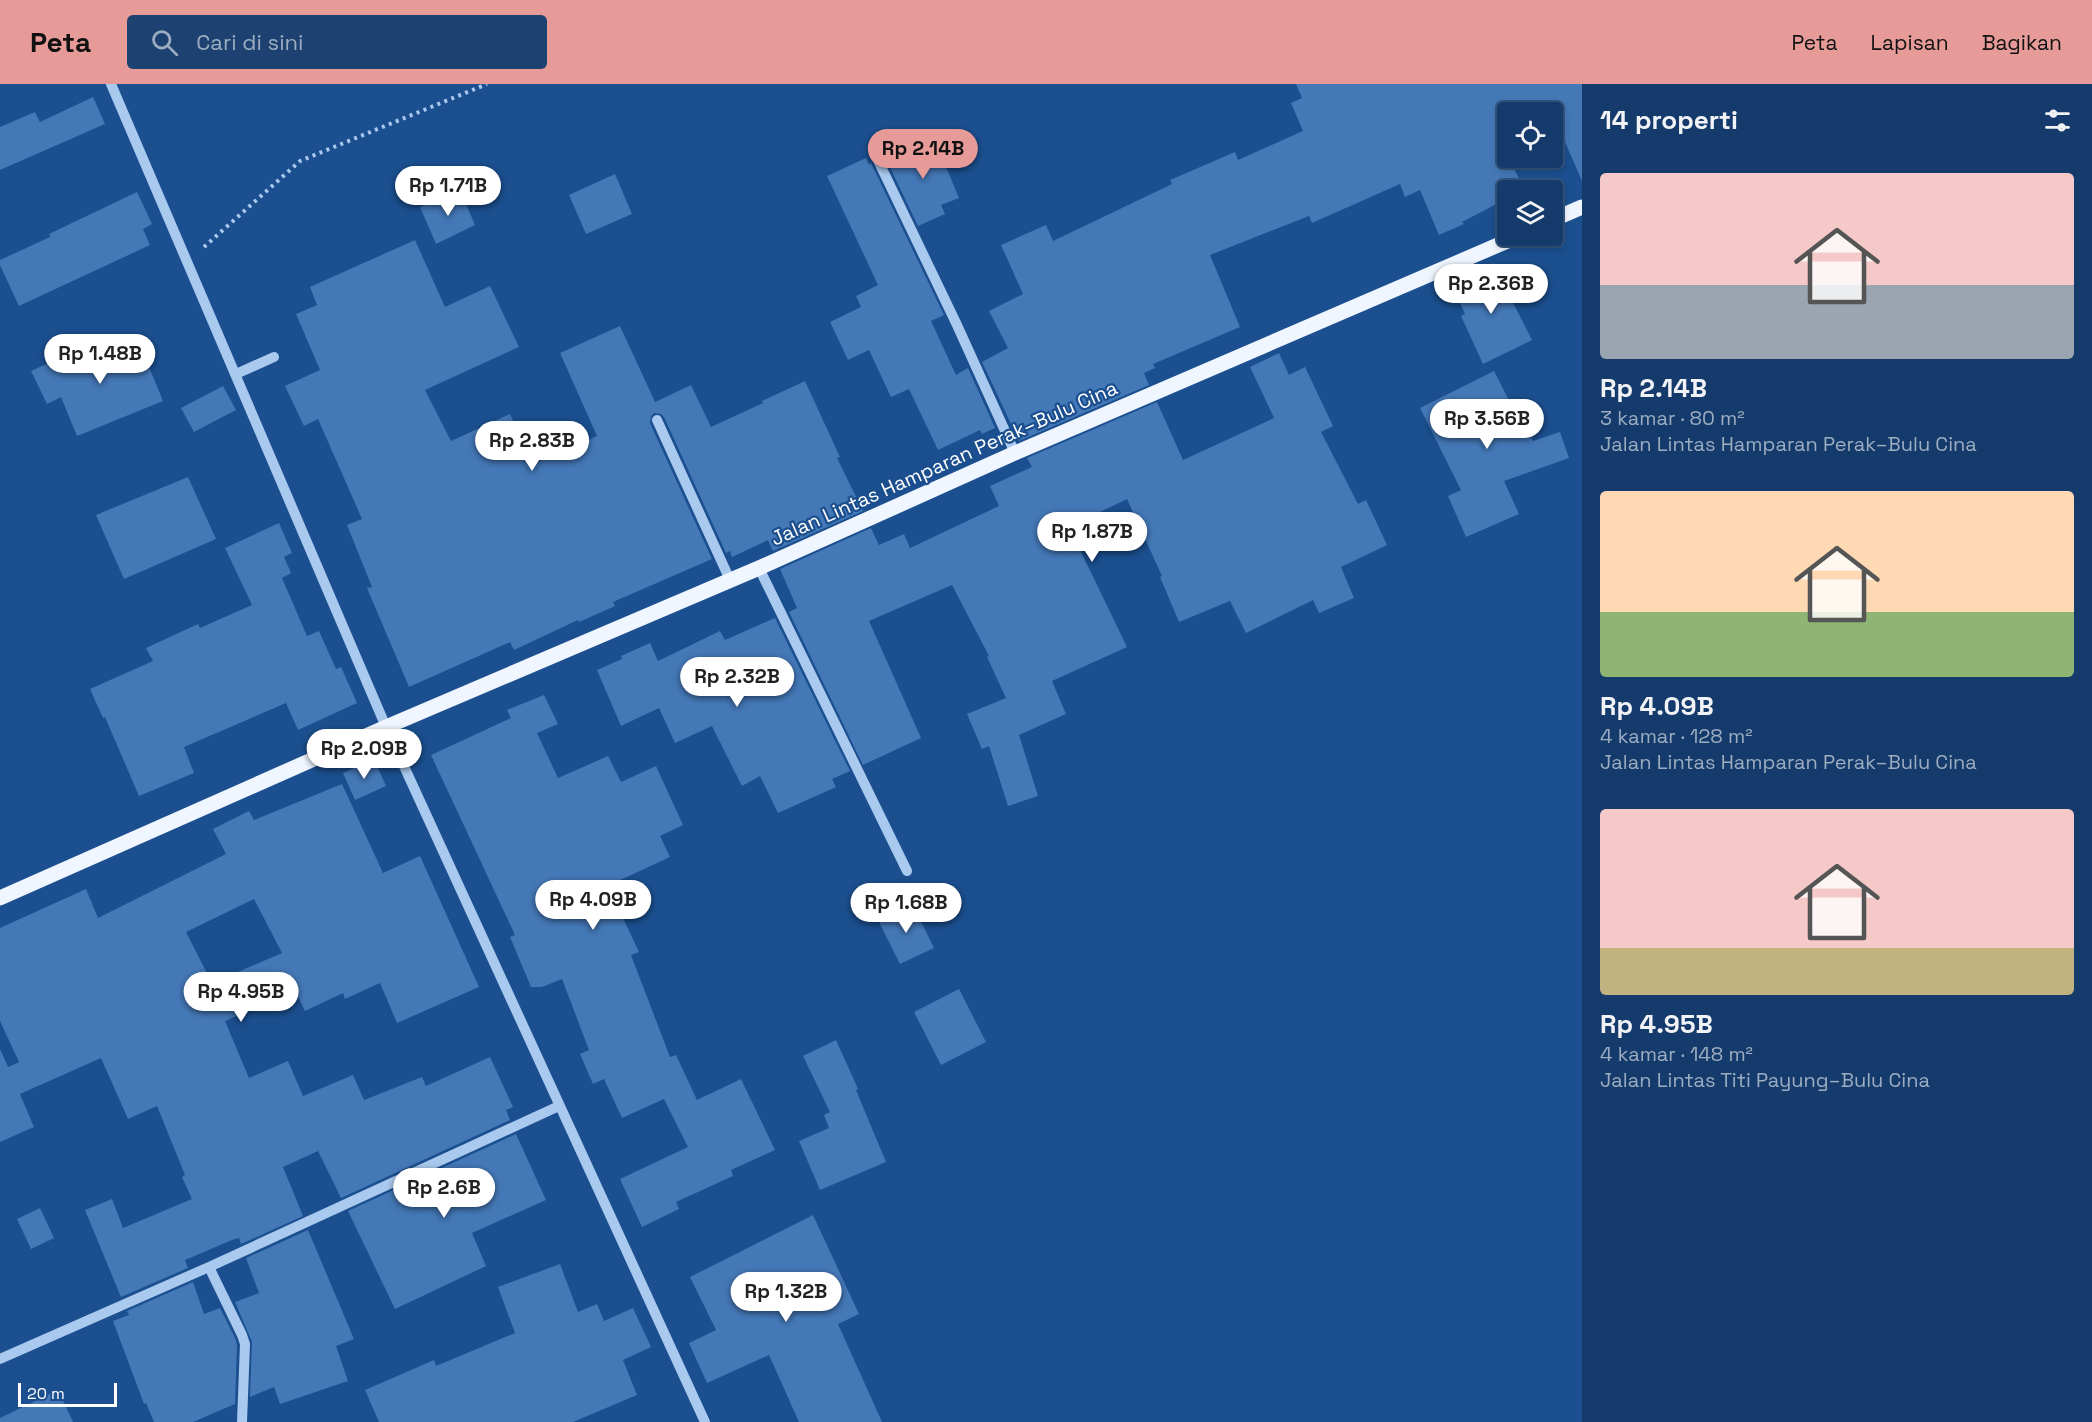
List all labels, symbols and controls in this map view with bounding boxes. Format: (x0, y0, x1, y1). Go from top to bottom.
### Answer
search box (127, 15, 547, 69)
text: Peta (30, 24, 91, 60)
icon: search (148, 26, 181, 59)
text: Cari di sini (196, 28, 303, 56)
text: Peta (1792, 29, 1838, 56)
text: Lapisan (1871, 29, 1949, 56)
text: Bagikan (1982, 29, 2062, 56)
map controls (1497, 102, 1563, 246)
button: locate (1497, 102, 1563, 168)
text: 14 properti (1600, 103, 1738, 137)
icon: filters (2041, 104, 2074, 137)
pin: Rp 2.14B (861, 129, 985, 180)
text: Rp 2.14B (882, 135, 964, 161)
pin: Rp 1.71B (386, 166, 510, 217)
text: Rp 1.71B (409, 172, 487, 198)
button: layers (1497, 180, 1563, 246)
icon: home (1783, 212, 1891, 320)
pin: Rp 2.36B (1429, 264, 1553, 315)
text: Rp 2.36B (1448, 270, 1534, 296)
pin: Rp 1.48B (38, 334, 162, 385)
text: Rp 1.48B (58, 340, 142, 366)
text: Rp 2.14B (1600, 371, 1707, 405)
street label: Jalan Lintas Hamparan Perak–Bulu Cina (767, 374, 1121, 552)
pin: Rp 3.56B (1425, 399, 1549, 450)
text: Rp 3.56B (1444, 405, 1530, 431)
text: 3 kamar · 80 m² (1600, 405, 1744, 431)
pin: Rp 2.83B (470, 421, 594, 472)
text: Rp 2.83B (489, 427, 575, 453)
text: Jalan Lintas Hamparan Perak–Bulu Cina (1600, 431, 1977, 457)
pin: Rp 1.87B (1030, 512, 1154, 563)
text: Rp 1.87B (1051, 518, 1133, 544)
icon: home (1783, 530, 1891, 638)
pin: Rp 2.32B (675, 657, 799, 708)
text: Rp 2.32B (694, 663, 780, 689)
text: Rp 4.09B (1600, 689, 1714, 723)
text: 4 kamar · 128 m² (1600, 723, 1752, 749)
pin: Rp 2.09B (302, 729, 426, 780)
text: Rp 2.09B (321, 735, 407, 761)
text: Jalan Lintas Hamparan Perak–Bulu Cina (1600, 749, 1977, 775)
icon: home (1783, 848, 1891, 956)
pin: Rp 4.09B (531, 880, 655, 931)
pin: Rp 1.68B (844, 883, 968, 934)
text: Rp 4.09B (549, 886, 637, 912)
text: Rp 1.68B (865, 889, 947, 915)
pin: Rp 4.95B (179, 972, 303, 1023)
text: Rp 4.95B (198, 978, 284, 1004)
text: Rp 4.95B (1600, 1007, 1713, 1041)
text: 4 kamar · 148 m² (1600, 1041, 1753, 1067)
text: Jalan Lintas Titi Payung–Bulu Cina (1600, 1067, 1930, 1093)
pin: Rp 2.6B (389, 1168, 499, 1219)
text: Rp 2.6B (407, 1174, 481, 1200)
pin: Rp 1.32B (724, 1272, 848, 1323)
text: Rp 1.32B (745, 1278, 827, 1304)
scale bar (18, 1380, 117, 1408)
text: 20 m (27, 1383, 65, 1404)

